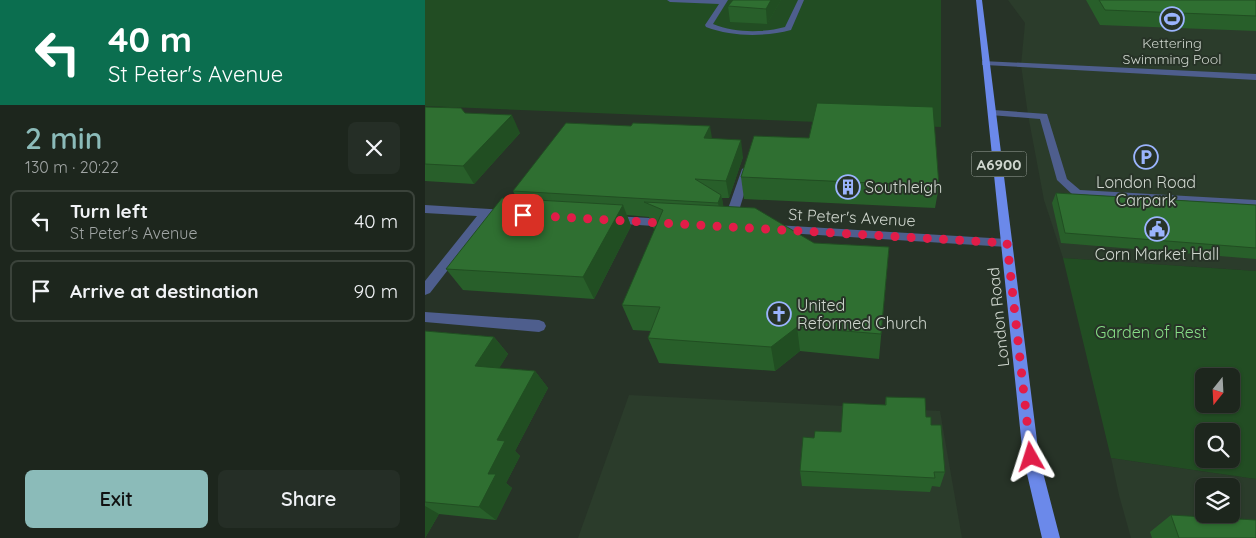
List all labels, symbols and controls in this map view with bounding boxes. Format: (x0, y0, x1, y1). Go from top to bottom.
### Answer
sports icon: Kettering Swimming Pool (1159, 6, 1185, 32)
text: 40 m (108, 17, 192, 61)
icon: left (25, 20, 90, 85)
place label: Kettering Swimming Pool (1123, 34, 1221, 68)
text: St Peter's Avenue (108, 60, 283, 88)
text: 2 min (25, 119, 102, 157)
button: close (348, 122, 400, 174)
parking icon: London Road Carpark (1133, 144, 1159, 170)
road number: A6900 (971, 152, 1027, 176)
text: 130 m · 20:22 (25, 157, 119, 177)
place label: London Road Carpark (1096, 172, 1196, 210)
building icon: Southleigh (835, 174, 861, 200)
place label: Southleigh (865, 177, 942, 197)
pin (502, 194, 544, 236)
text: Turn left (70, 199, 148, 223)
icon: arrive (509, 201, 537, 229)
street label: St Peter's Avenue (788, 204, 916, 230)
icon: left (27, 207, 55, 235)
text: 40 m (354, 209, 398, 233)
public building icon: Corn Market Hall (1144, 216, 1170, 242)
text: St Peter's Avenue (70, 223, 197, 243)
place label: Corn Market Hall (1095, 244, 1219, 264)
street label: London Road (983, 266, 1013, 368)
icon: arrive (27, 277, 55, 305)
text: Arrive at destination (70, 279, 259, 303)
text: 90 m (354, 279, 398, 303)
place label: United Reformed Church (797, 295, 927, 333)
church icon: United Reformed Church (766, 301, 792, 327)
park label: Garden of Rest (1095, 322, 1207, 342)
north arrow (1195, 368, 1240, 412)
map controls (1195, 368, 1240, 523)
button: search (1195, 423, 1240, 468)
position arrow (1004, 430, 1056, 482)
button: Exit (25, 470, 208, 528)
button: Share (218, 470, 400, 528)
button: layers (1195, 478, 1240, 523)

